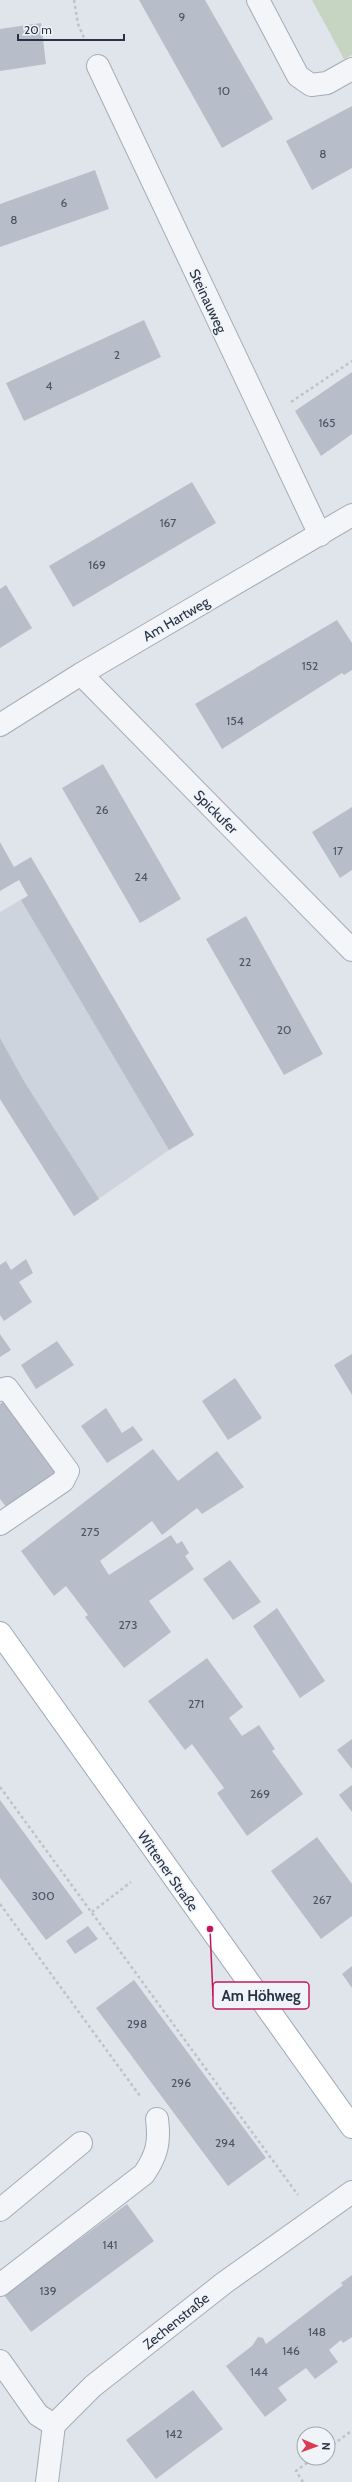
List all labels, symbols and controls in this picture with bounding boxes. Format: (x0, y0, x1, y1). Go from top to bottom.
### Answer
house number: 9 (179, 9, 186, 24)
scale bar (18, 16, 124, 42)
text: 20 m (24, 22, 52, 37)
house number: 10 (218, 83, 230, 98)
house number: 8 (319, 146, 327, 161)
house number: 6 (61, 195, 68, 210)
house number: 8 (10, 212, 18, 227)
street label: Steinauweg (185, 266, 231, 337)
house number: 2 (114, 347, 120, 362)
house number: 4 (46, 378, 53, 393)
house number: 165 (318, 415, 336, 430)
house number: 167 (160, 515, 176, 530)
house number: 169 (88, 557, 106, 572)
street label: Am Hartweg (140, 592, 213, 645)
house number: 152 (302, 658, 318, 673)
house number: 154 (226, 713, 244, 728)
street label: Spickufer (190, 786, 242, 838)
house number: 26 (95, 802, 109, 817)
house number: 17 (333, 843, 343, 858)
house number: 24 (134, 869, 148, 884)
house number: 22 (239, 954, 251, 969)
house number: 20 (277, 1022, 291, 1037)
house number: 275 (81, 1524, 99, 1539)
house number: 273 (119, 1617, 137, 1632)
house number: 271 (188, 1696, 204, 1711)
house number: 269 (250, 1786, 270, 1801)
street label: Wittener Straße (134, 1827, 202, 1915)
house number: 300 (31, 1888, 55, 1903)
house number: 267 (312, 1892, 332, 1907)
callout: Am Höhweg (213, 1982, 309, 2009)
text: Am Höhweg (221, 1987, 301, 2005)
house number: 298 (127, 2016, 147, 2031)
house number: 296 (171, 2075, 191, 2090)
house number: 294 (215, 2135, 235, 2150)
house number: 141 (103, 2237, 117, 2252)
house number: 139 (39, 2283, 57, 2298)
street label: Zechenstraße (139, 2289, 213, 2353)
house number: 148 (308, 2324, 326, 2339)
house number: 146 (282, 2343, 300, 2358)
house number: 144 (250, 2364, 268, 2379)
house number: 142 (165, 2426, 183, 2441)
north arrow (296, 2426, 336, 2466)
text: N (319, 2442, 333, 2450)

